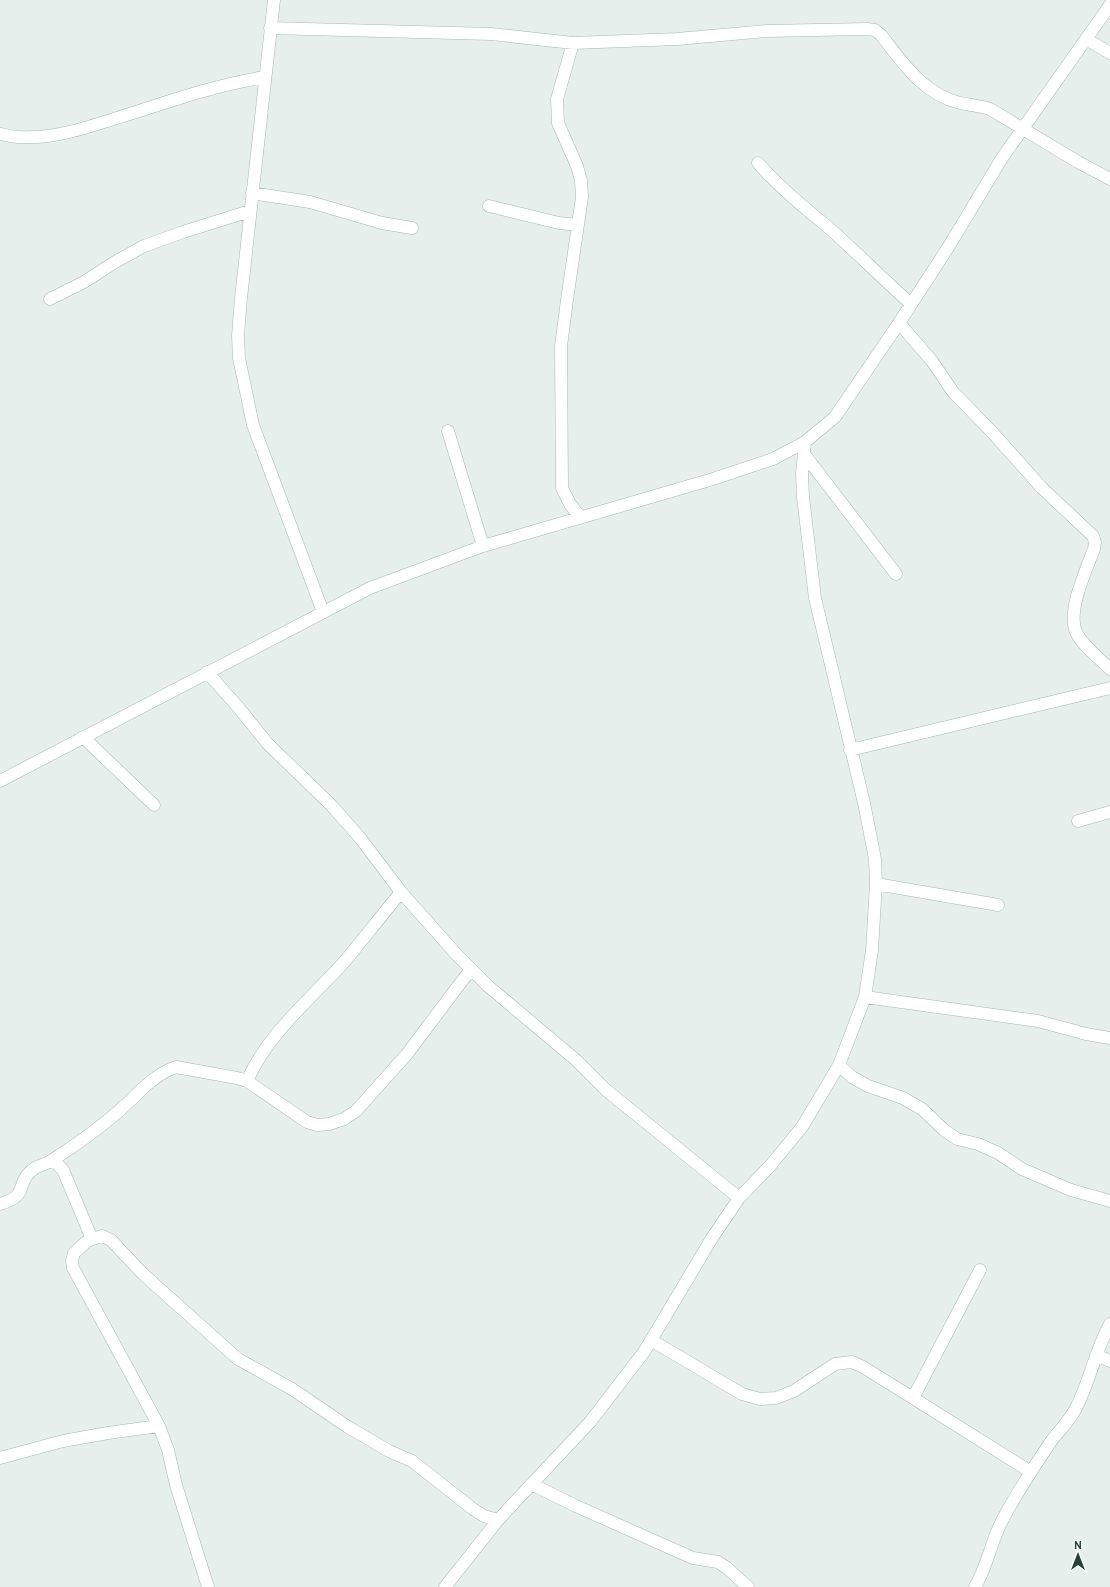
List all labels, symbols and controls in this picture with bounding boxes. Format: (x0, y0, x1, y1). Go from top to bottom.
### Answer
north arrow (1058, 1535, 1098, 1575)
text: N (1074, 1539, 1082, 1553)

